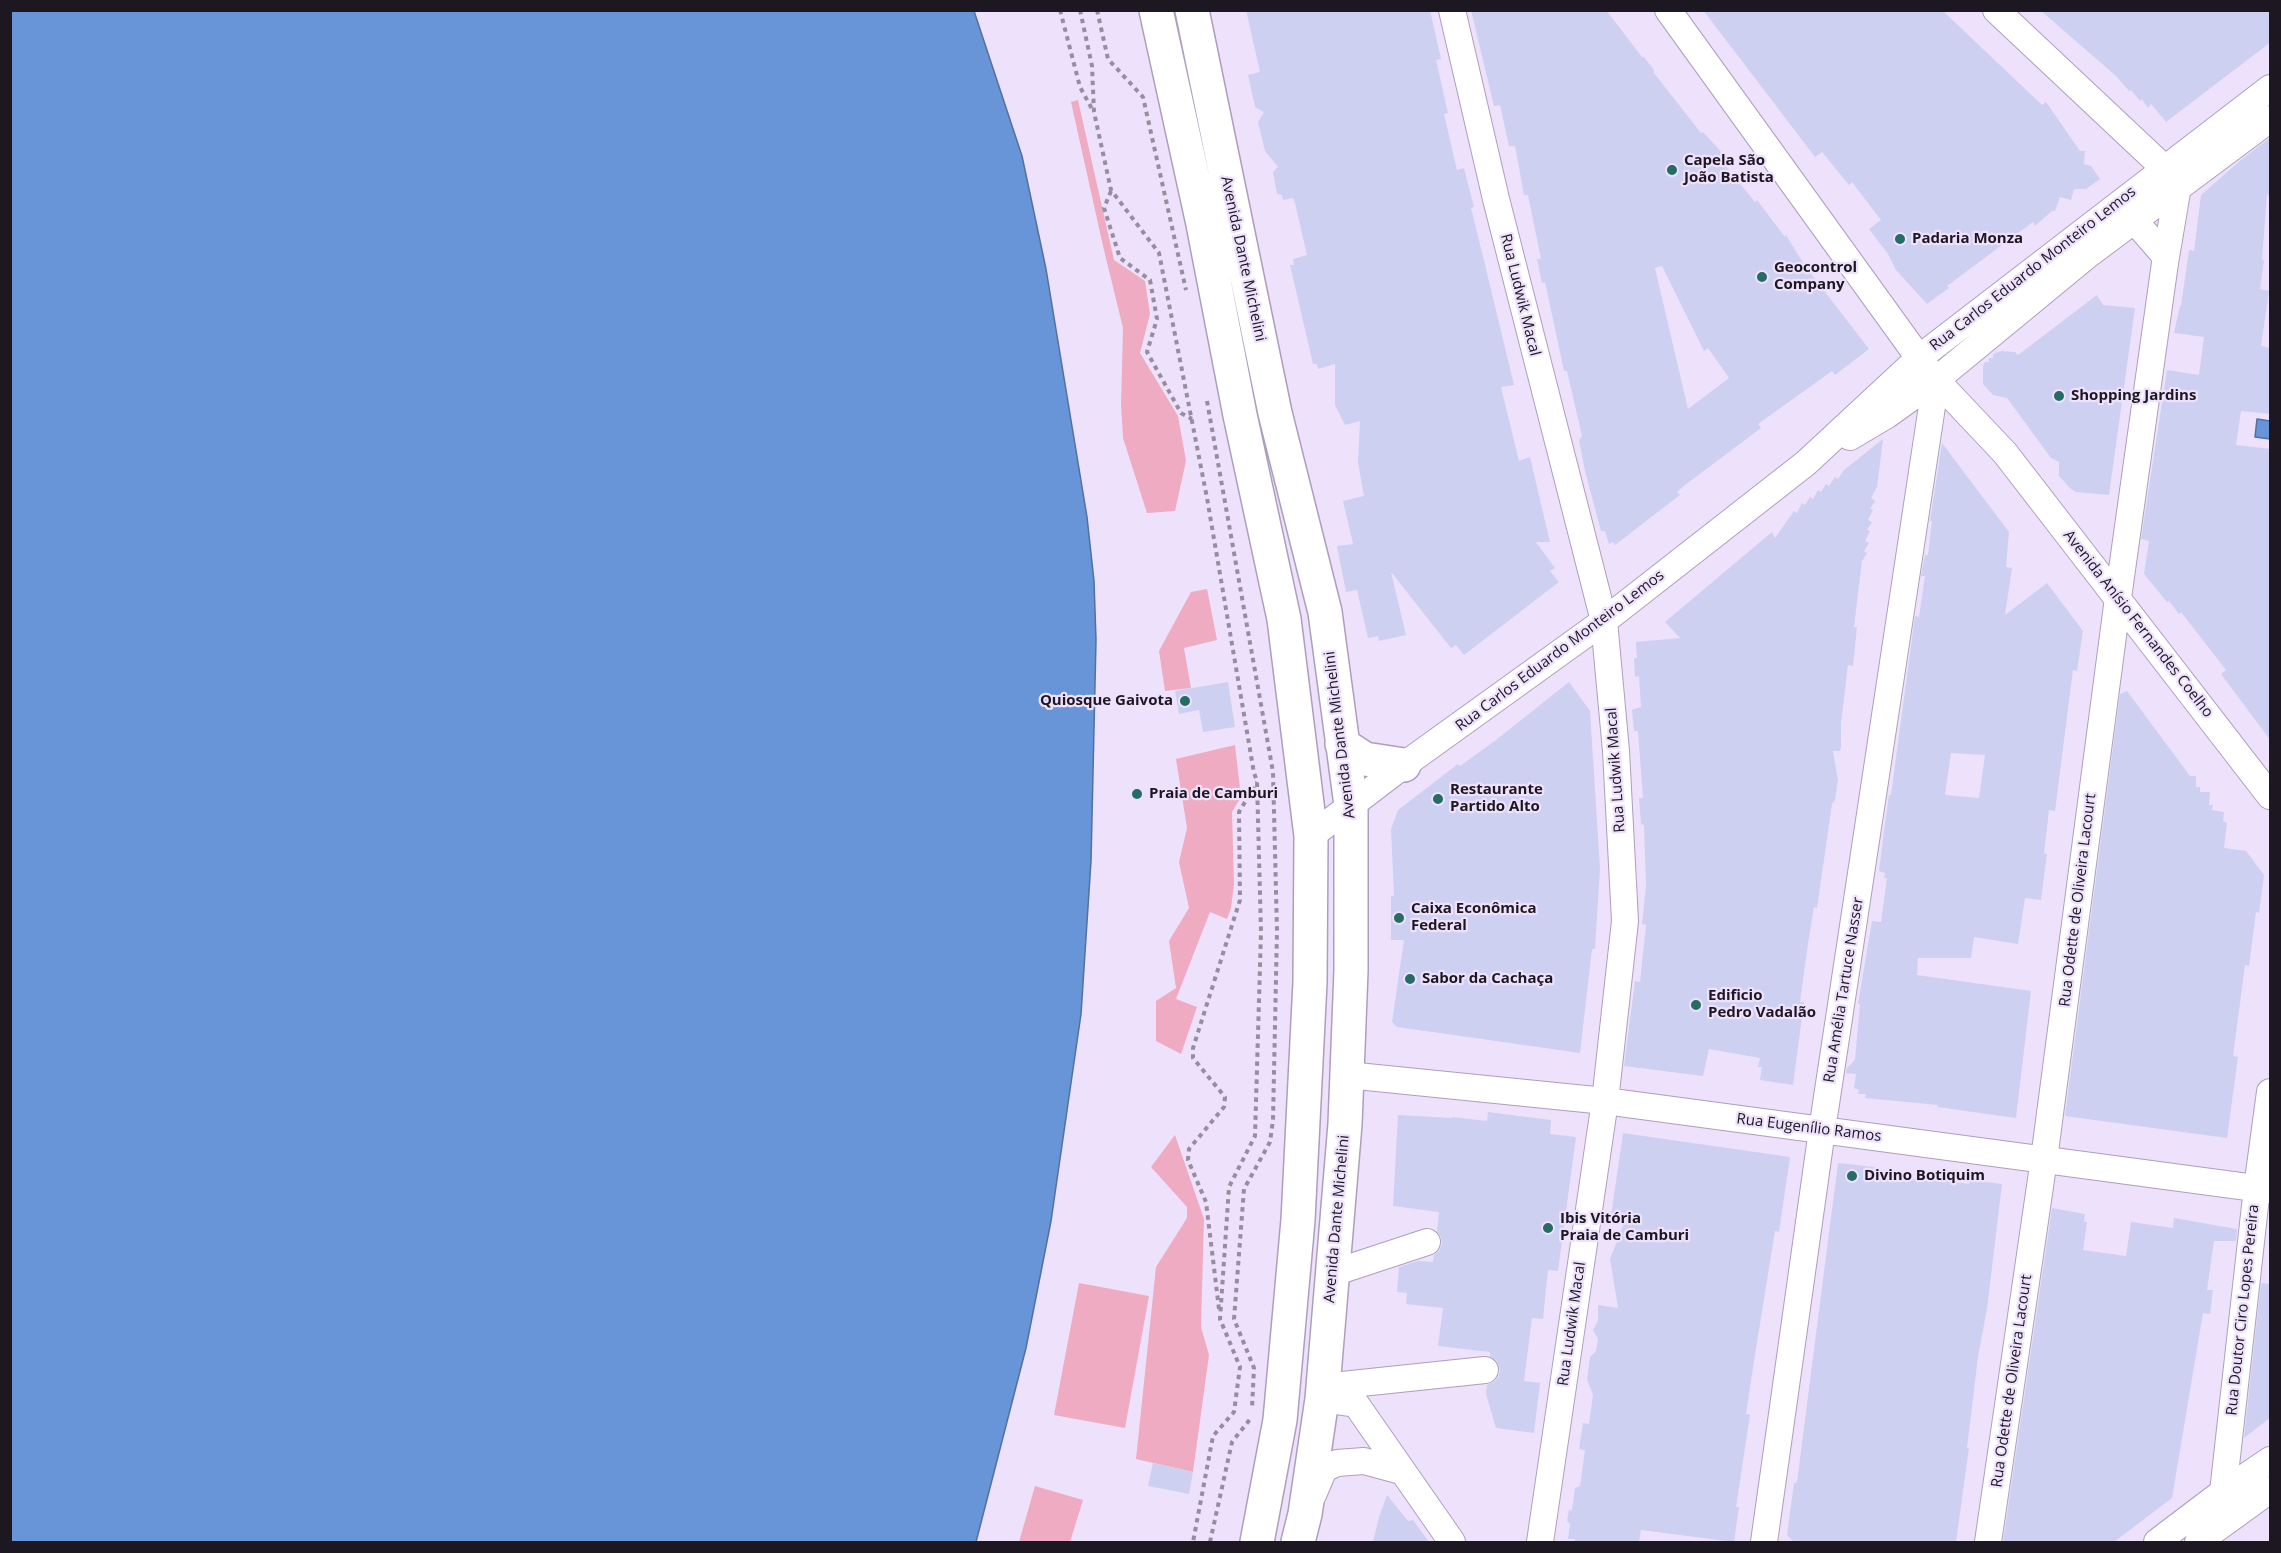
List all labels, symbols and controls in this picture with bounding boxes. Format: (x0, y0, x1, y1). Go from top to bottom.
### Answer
place label: Capela São João Batista (1684, 152, 1774, 187)
marker: Capela São João Batista (1665, 163, 1679, 177)
street label: Avenida Dante Michelini (1217, 175, 1269, 343)
street label: Rua Carlos Eduardo Monteiro Lemos (1926, 183, 2140, 355)
place label: Padaria Monza (1912, 230, 2023, 248)
street label: Rua Ludwik Macal (1496, 232, 1544, 358)
marker: Padaria Monza (1893, 232, 1907, 246)
place label: Geocontrol Company (1774, 259, 1857, 294)
marker: Geocontrol Company (1755, 270, 1769, 284)
place label: Shopping Jardins (2071, 387, 2196, 405)
marker: Shopping Jardins (2052, 389, 2066, 403)
street label: Avenida Anísio Fernandes Coelho (2059, 527, 2217, 721)
street label: Rua Carlos Eduardo Monteiro Lemos (1452, 567, 1668, 735)
street label: Avenida Dante Michelini (1321, 650, 1359, 820)
place label: Quiosque Gaivota (1040, 692, 1173, 710)
marker: Quiosque Gaivota (1178, 694, 1192, 708)
street label: Rua Ludwik Macal (1603, 707, 1629, 833)
place label: Restaurante Partido Alto (1450, 781, 1543, 816)
place label: Praia de Camburi (1149, 785, 1278, 803)
marker: Praia de Camburi (1130, 787, 1144, 801)
marker: Restaurante Partido Alto (1431, 792, 1445, 806)
street label: Rua Odette de Oliveira Lacourt (2056, 792, 2100, 1008)
street label: Rua Amélia Tartuce Nasser (1820, 896, 1868, 1084)
place label: Caixa Econômica Federal (1411, 900, 1536, 935)
marker: Caixa Econômica Federal (1392, 911, 1406, 925)
place label: Sabor da Cachaça (1422, 970, 1553, 988)
marker: Sabor da Cachaça (1403, 972, 1417, 986)
place label: Edificio Pedro Vadalão (1708, 987, 1816, 1022)
marker: Edificio Pedro Vadalão (1689, 998, 1703, 1012)
street label: Rua Eugenílio Ramos (1735, 1110, 1883, 1146)
street label: Avenida Dante Michelini (1321, 1134, 1353, 1304)
place label: Divino Botiquim (1864, 1167, 1985, 1185)
marker: Divino Botiquim (1845, 1169, 1859, 1183)
street label: Rua Doutor Ciro Lopes Pereira (2223, 1204, 2263, 1416)
place label: Ibis Vitória Praia de Camburi (1560, 1210, 1689, 1245)
marker: Ibis Vitória Praia de Camburi (1541, 1221, 1555, 1235)
street label: Rua Ludwik Macal (1554, 1261, 1590, 1387)
street label: Rua Odette de Oliveira Lacourt (1988, 1273, 2036, 1489)

